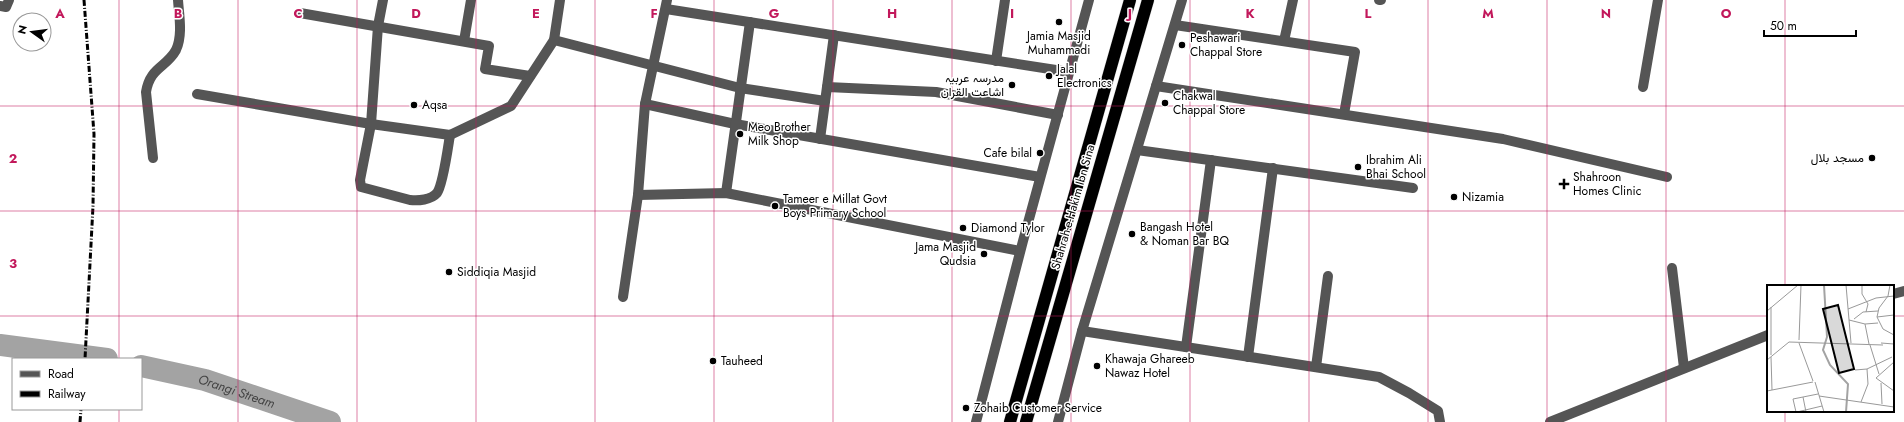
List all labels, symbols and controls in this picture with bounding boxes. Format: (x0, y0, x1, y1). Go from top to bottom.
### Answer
text: A (54, 4, 65, 23)
text: B (174, 4, 183, 23)
text: C (293, 4, 303, 23)
text: D (411, 4, 421, 23)
text: E (532, 4, 540, 23)
text: F (650, 4, 658, 23)
text: G (769, 4, 780, 23)
text: H (887, 4, 897, 23)
text: I (1010, 4, 1014, 23)
text: J (1125, 4, 1132, 23)
text: K (1245, 4, 1255, 23)
text: L (1365, 4, 1372, 23)
text: M (1482, 4, 1494, 23)
text: N (1601, 4, 1611, 23)
text: O (1721, 4, 1732, 23)
north arrow (12, 12, 52, 52)
scale bar (1764, 12, 1856, 38)
marker: Jamia Masjid Muhammadi (1054, 17, 1064, 27)
text: 50 m (1770, 17, 1797, 35)
text: N (13, 23, 31, 36)
place label: Jamia Masjid Muhammadi (1025, 27, 1091, 59)
place label: Peshawari Chappal Store (1190, 29, 1262, 61)
marker: Peshawari Chappal Store (1177, 40, 1187, 50)
place label: Jalal Electronics (1055, 60, 1112, 92)
place label: مدرسہ عربیہ اشاعت القران (941, 69, 1004, 101)
marker: Jalal Electronics (1044, 71, 1054, 81)
marker: مدرسہ عربیہ اشاعت القران (1007, 80, 1017, 90)
place label: Chakwal Chappal Store (1173, 87, 1245, 119)
place label: Aqsa (422, 96, 448, 114)
marker: Chakwal Chappal Store (1160, 98, 1170, 108)
marker: Aqsa (409, 100, 419, 110)
place label: Meo Brother Milk Shop (748, 118, 812, 150)
marker: Meo Brother Milk Shop (735, 129, 745, 139)
street label: Shahrah-e-Hakim Ibn Sina (1046, 142, 1100, 272)
place label: Cafe bilal (984, 144, 1032, 162)
marker: Cafe bilal (1035, 148, 1045, 158)
text: 2 (9, 149, 17, 168)
place label: مسجد بلال (1811, 149, 1864, 167)
place label: Ibrahim Ali Bhai School (1366, 151, 1426, 183)
marker: مسجد بلال (1867, 153, 1877, 163)
marker: Ibrahim Ali Bhai School (1353, 162, 1363, 172)
place label: Shahroon Homes Clinic (1573, 168, 1642, 200)
marker: Shahroon Homes Clinic (1558, 178, 1570, 190)
place label: Nizamia (1462, 188, 1504, 206)
place label: Tameer e Millat Govt Boys Primary School (783, 190, 887, 222)
marker: Nizamia (1449, 192, 1459, 202)
marker: Tameer e Millat Govt Boys Primary School (770, 201, 780, 211)
place label: Bangash Hotel & Noman Bar BQ (1140, 218, 1229, 250)
place label: Diamond Tylor (971, 219, 1046, 237)
marker: Diamond Tylor (958, 223, 968, 233)
marker: Bangash Hotel & Noman Bar BQ (1127, 229, 1137, 239)
place label: Jama Masjid Qudsia (913, 238, 976, 270)
marker: Jama Masjid Qudsia (979, 249, 989, 259)
text: 3 (9, 254, 17, 273)
place label: Siddiqia Masjid (457, 263, 536, 281)
marker: Siddiqia Masjid (444, 267, 454, 277)
inset map (1767, 285, 1894, 412)
place label: Khawaja Ghareeb Nawaz Hotel (1105, 350, 1195, 382)
place label: Tauheed (721, 352, 763, 370)
marker: Tauheed (708, 356, 718, 366)
legend (12, 358, 142, 410)
marker: Khawaja Ghareeb Nawaz Hotel (1092, 361, 1102, 371)
text: Road (48, 365, 74, 383)
water label: Orangi Stream (197, 369, 278, 412)
text: Railway (48, 385, 86, 403)
place label: Zohaib Customer Service (974, 399, 1102, 417)
marker: Zohaib Customer Service (961, 403, 971, 413)

